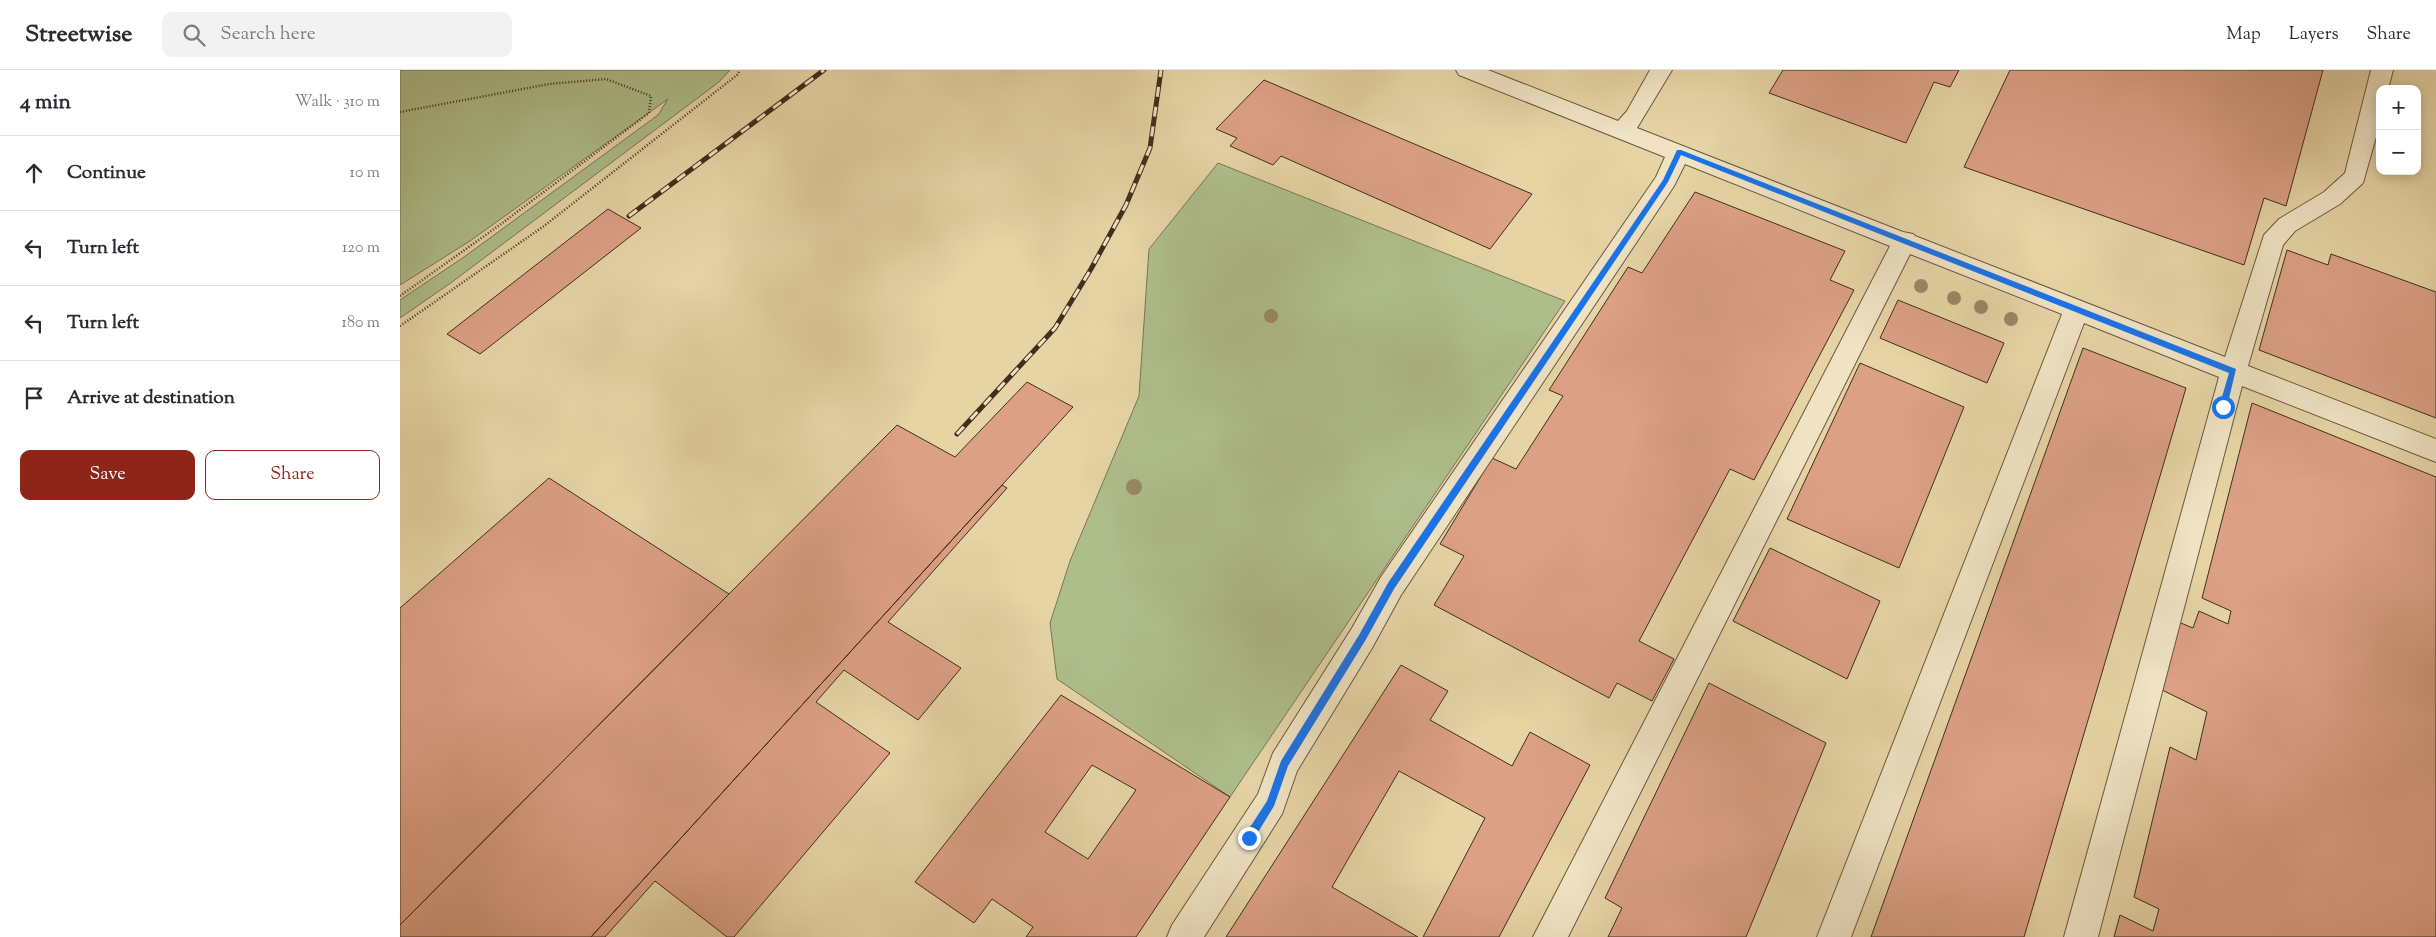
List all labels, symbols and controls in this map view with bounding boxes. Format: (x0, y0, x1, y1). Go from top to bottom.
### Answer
search box (162, 12, 512, 57)
text: Streetwise (25, 18, 132, 52)
icon: search (180, 21, 208, 49)
text: Search here (220, 21, 316, 48)
text: Map (2226, 22, 2261, 48)
text: Layers (2289, 22, 2339, 48)
text: Share (2367, 22, 2411, 48)
map controls (2376, 85, 2421, 175)
button: + (2376, 85, 2421, 130)
text: 4 min (20, 88, 71, 118)
text: Walk · 310 m (295, 91, 380, 114)
button: − (2376, 130, 2421, 175)
icon: ahead (20, 159, 48, 187)
text: Continue (67, 160, 146, 187)
text: 10 m (350, 162, 380, 185)
icon: left (20, 234, 48, 262)
text: Turn left (67, 235, 139, 262)
text: 120 m (342, 237, 380, 260)
icon: left (20, 309, 48, 337)
text: Turn left (67, 310, 139, 337)
text: 180 m (341, 312, 380, 335)
icon: arrive (20, 384, 48, 412)
text: Arrive at destination (67, 385, 235, 412)
route start (2212, 396, 2235, 419)
button: Save (20, 450, 195, 500)
button: Share (205, 450, 380, 500)
route end (1238, 827, 1261, 850)

